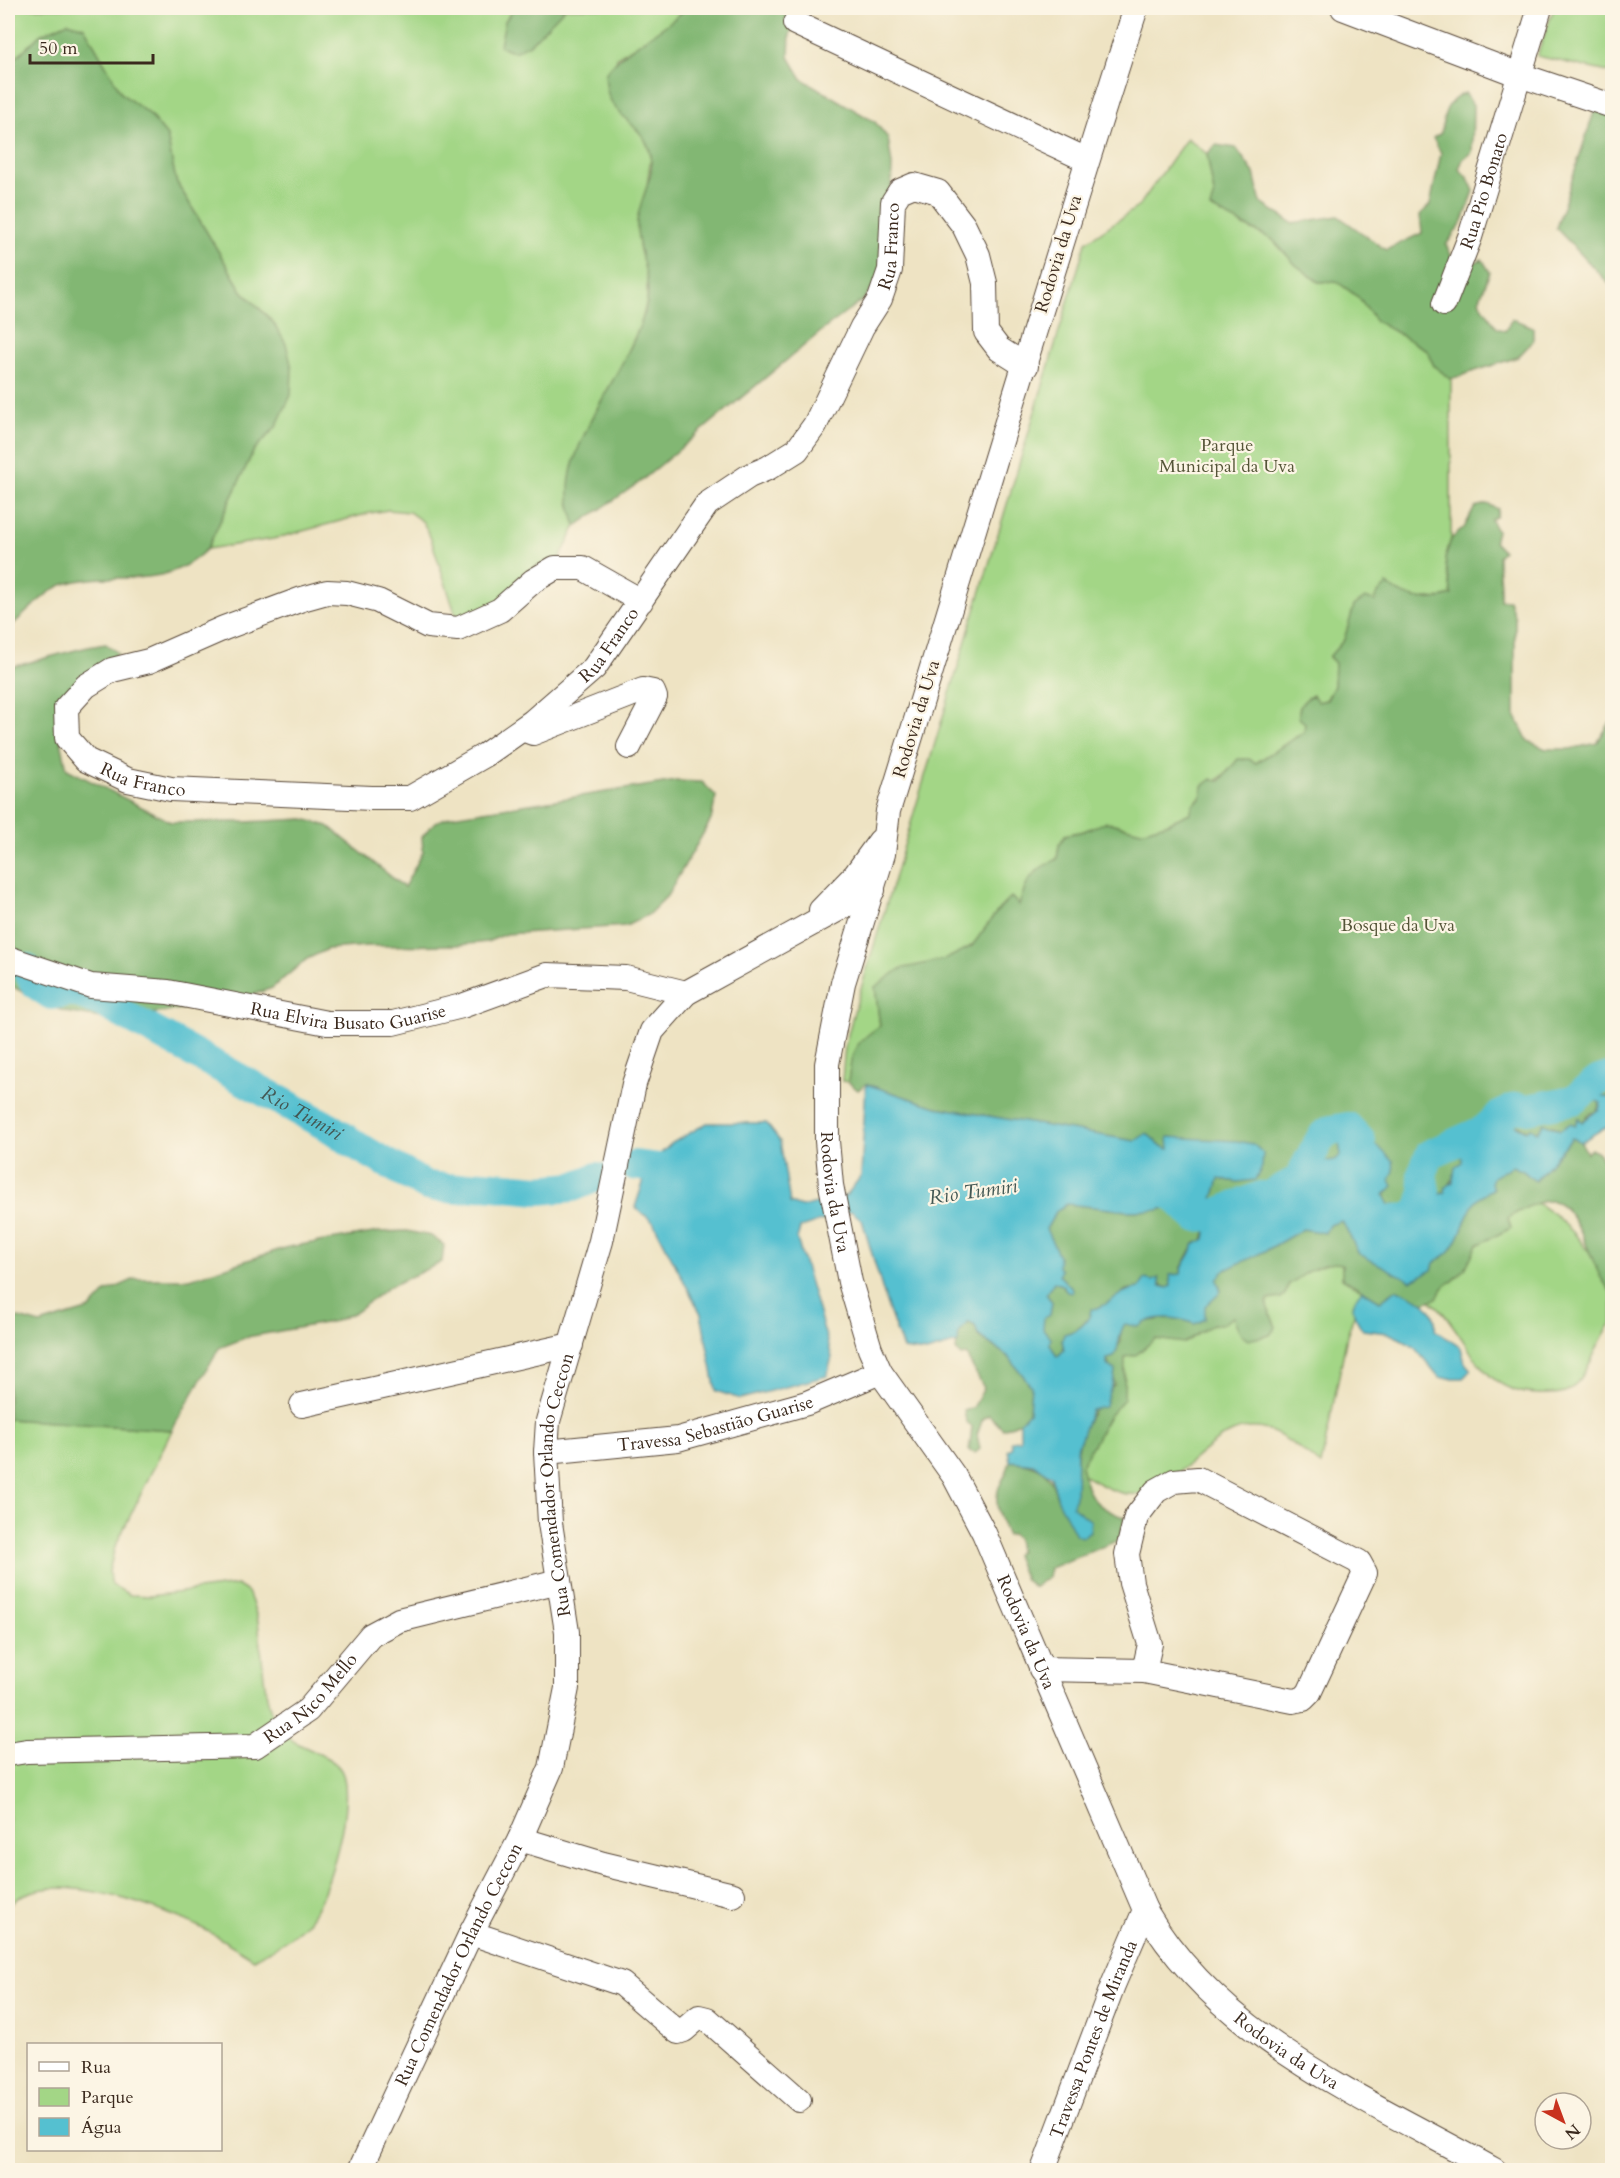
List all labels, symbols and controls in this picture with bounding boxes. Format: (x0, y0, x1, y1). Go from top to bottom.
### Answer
scale bar (30, 27, 153, 65)
text: 50 m (39, 36, 78, 61)
street label: Rua Pio Bonato (1454, 129, 1514, 253)
street label: Rodovia da Uva (1029, 192, 1088, 316)
street label: Rua Franco (872, 202, 906, 294)
park label: Parque Municipal da Uva (1159, 433, 1295, 479)
street label: Rua Franco (574, 602, 645, 689)
street label: Rodovia da Uva (887, 657, 946, 781)
street label: Rua Franco (96, 757, 186, 803)
park label: Bosque da Uva (1341, 913, 1455, 938)
street label: Rua Elvira Busato Guarise (248, 996, 449, 1036)
water label: Rio Tumiri (256, 1080, 349, 1147)
street label: Rodovia da Uva (814, 1132, 856, 1255)
water label: Rio Tumiri (927, 1172, 1020, 1211)
street label: Rua Comendador Orlando Ceccon (534, 1349, 581, 1619)
street label: Travessa Sebastião Guarise (616, 1390, 818, 1458)
street label: Rodovia da Uva (990, 1571, 1061, 1693)
street label: Rua Nico Mello (259, 1648, 364, 1750)
street label: Rua Comendador Orlando Ceccon (389, 1838, 529, 2090)
street label: Travessa Pontes de Miranda (1044, 1936, 1144, 2143)
street label: Rodovia da Uva (1228, 2006, 1344, 2096)
legend (27, 2043, 222, 2151)
text: Rua (81, 2055, 111, 2080)
text: Parque (81, 2085, 134, 2110)
north arrow (1533, 2091, 1593, 2151)
text: Água (81, 2115, 122, 2140)
text: N (1560, 2119, 1585, 2144)

